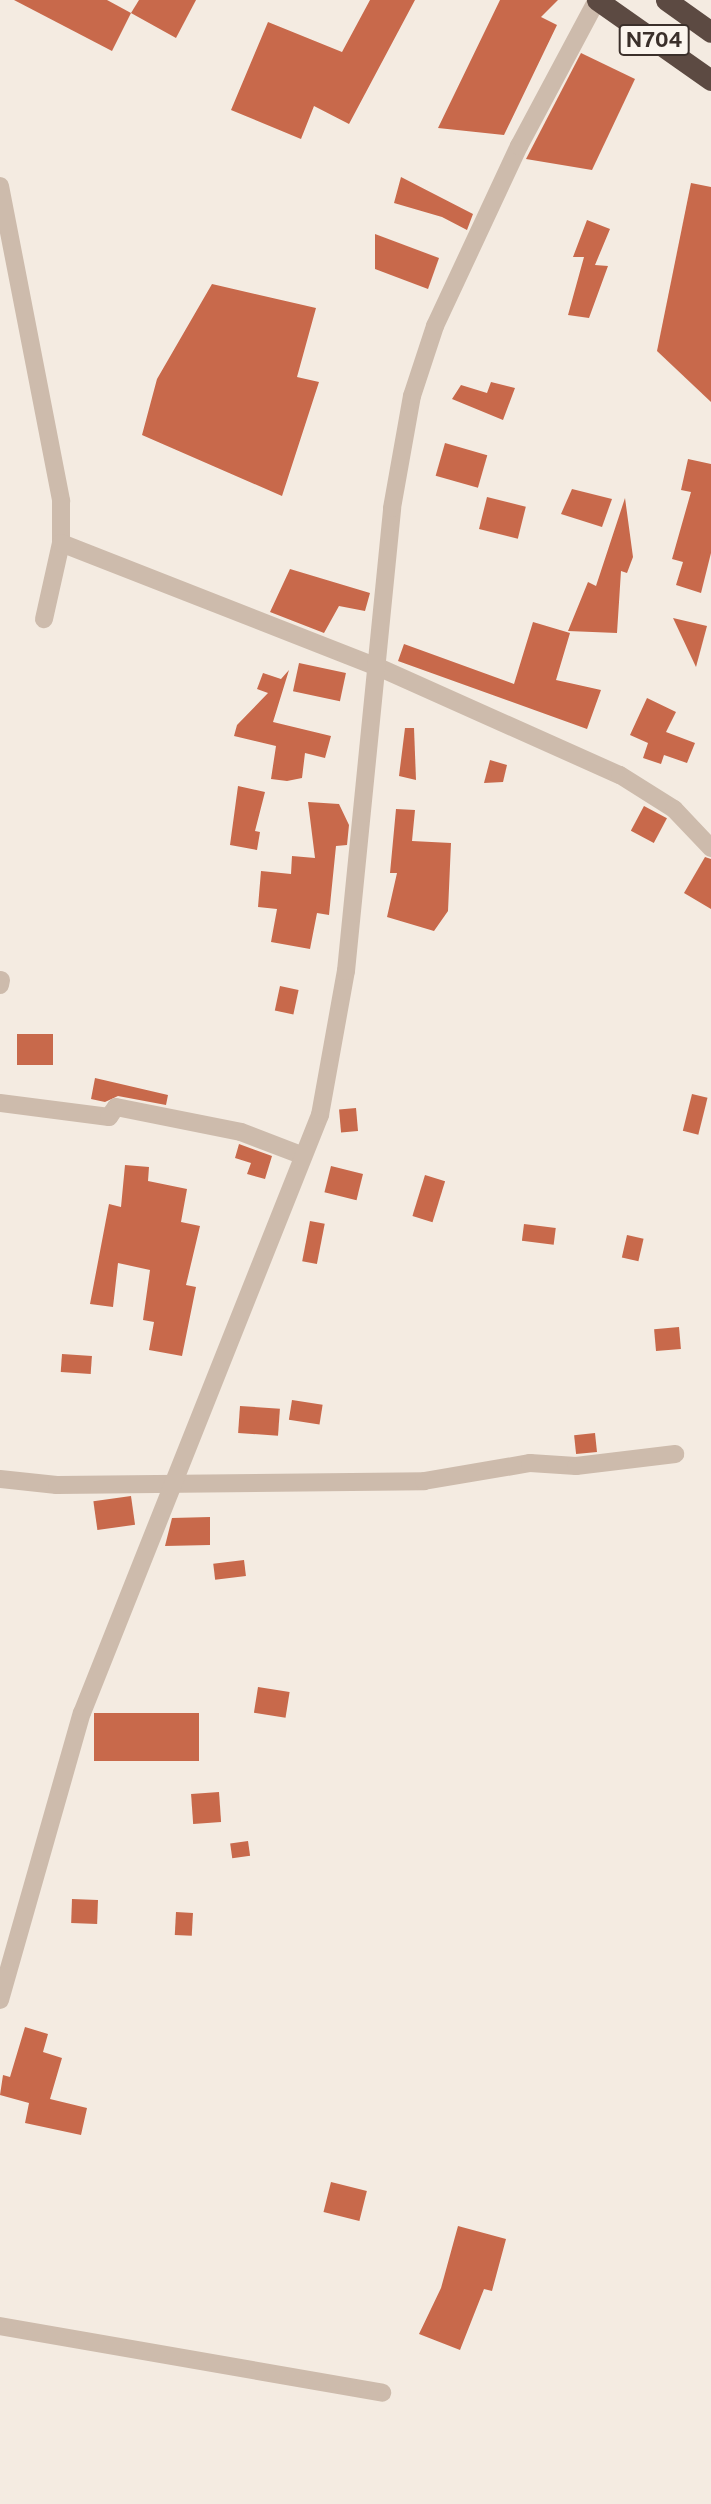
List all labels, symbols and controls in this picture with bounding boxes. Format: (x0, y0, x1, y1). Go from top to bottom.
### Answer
road number: N704 (617, 22, 691, 58)

